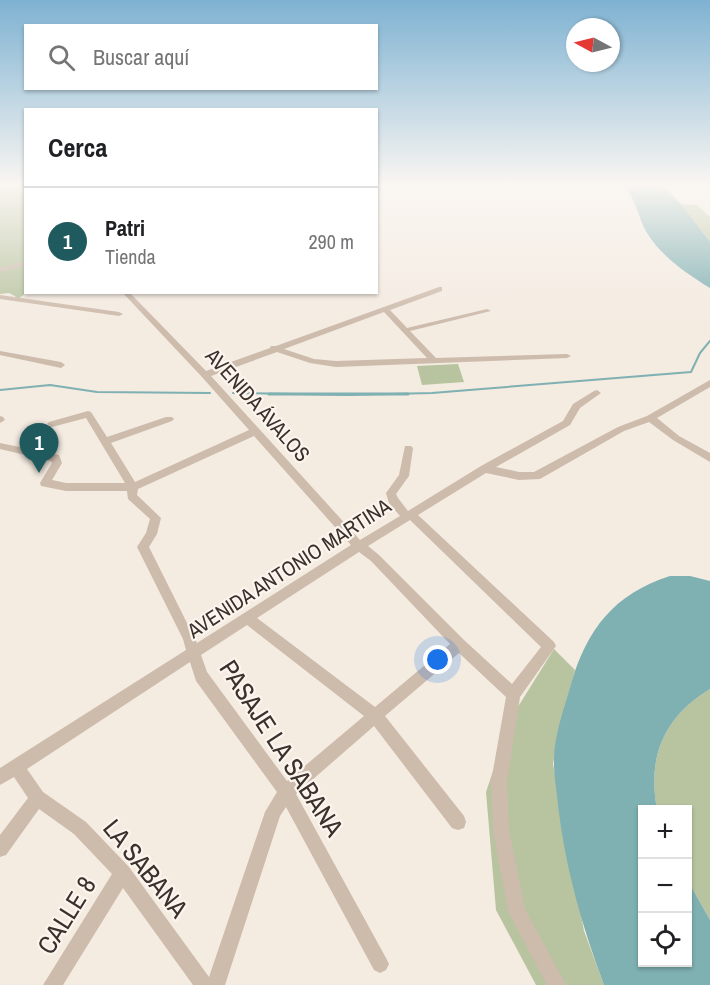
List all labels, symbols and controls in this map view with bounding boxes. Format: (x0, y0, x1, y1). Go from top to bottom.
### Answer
north arrow (566, 18, 620, 72)
search box (24, 24, 378, 90)
icon: search (45, 41, 78, 74)
text: Buscar aquí (93, 42, 189, 72)
text: Cerca (48, 130, 107, 165)
text: Patri (105, 213, 145, 243)
text: 1 (63, 228, 72, 255)
text: 290 m (308, 228, 354, 255)
text: Tienda (105, 243, 156, 270)
street label: AVENIDA ÁVALOS (198, 341, 317, 468)
pin: 1 (20, 424, 58, 473)
street label: AVENIDA ANTONIO MARTINA (181, 491, 397, 645)
your location (423, 645, 452, 674)
street label: PASAJE LA SABANA (212, 653, 353, 844)
map controls (638, 805, 692, 967)
button: + (638, 805, 692, 859)
street label: LA SABANA (95, 811, 197, 925)
button: − (638, 859, 692, 913)
street label: CALLE 8 (29, 870, 103, 960)
button: locate (638, 913, 692, 967)

